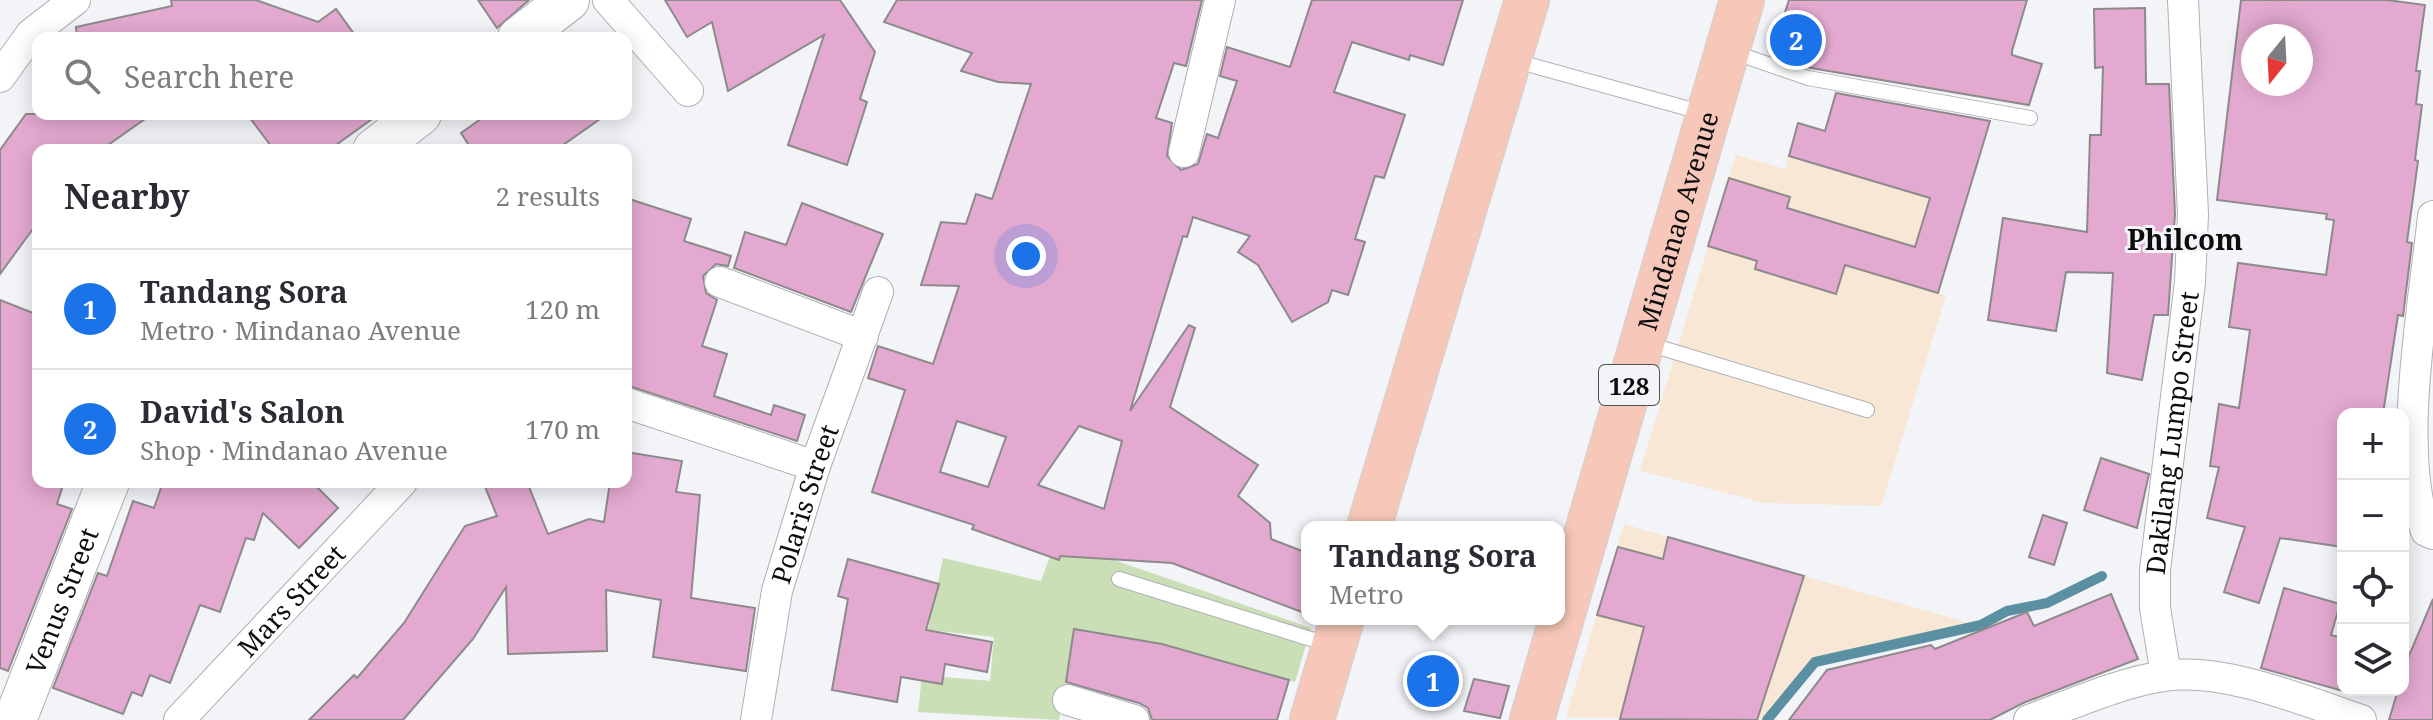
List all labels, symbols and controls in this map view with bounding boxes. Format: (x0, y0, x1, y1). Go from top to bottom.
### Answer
pin: 2 (1770, 10, 1822, 70)
north arrow (2241, 24, 2313, 96)
search box (32, 32, 632, 120)
icon: search (60, 54, 104, 98)
text: Search here (124, 56, 294, 97)
street label: Mindanao Avenue (1629, 107, 1727, 334)
text: Nearby (64, 173, 190, 219)
text: 2 results (495, 178, 600, 214)
district label: Philcom (2127, 220, 2243, 258)
your location (1006, 236, 1046, 276)
text: Tandang Sora (140, 271, 348, 312)
street label: Dakilang Lumpo Street (2137, 289, 2207, 577)
text: 1 (83, 291, 97, 327)
text: 120 m (525, 291, 600, 327)
text: Metro · Mindanao Avenue (140, 312, 461, 348)
road number: 128 (1599, 365, 1659, 405)
text: David's Salon (140, 391, 345, 432)
map controls (2337, 408, 2409, 696)
button: + (2337, 408, 2409, 480)
text: 2 (83, 411, 97, 447)
text: 170 m (525, 411, 600, 447)
street label: Polaris Street (762, 419, 847, 588)
text: Shop · Mindanao Avenue (140, 432, 448, 468)
button: − (2337, 480, 2409, 552)
popup (1301, 521, 1565, 625)
street label: Venus Street (17, 522, 106, 679)
text: Tandang Sora (1329, 535, 1537, 576)
street label: Mars Street (229, 536, 353, 665)
button: locate (2337, 552, 2409, 624)
text: Metro (1329, 576, 1404, 612)
button: layers (2337, 624, 2409, 696)
pin: 1 (1407, 651, 1459, 711)

